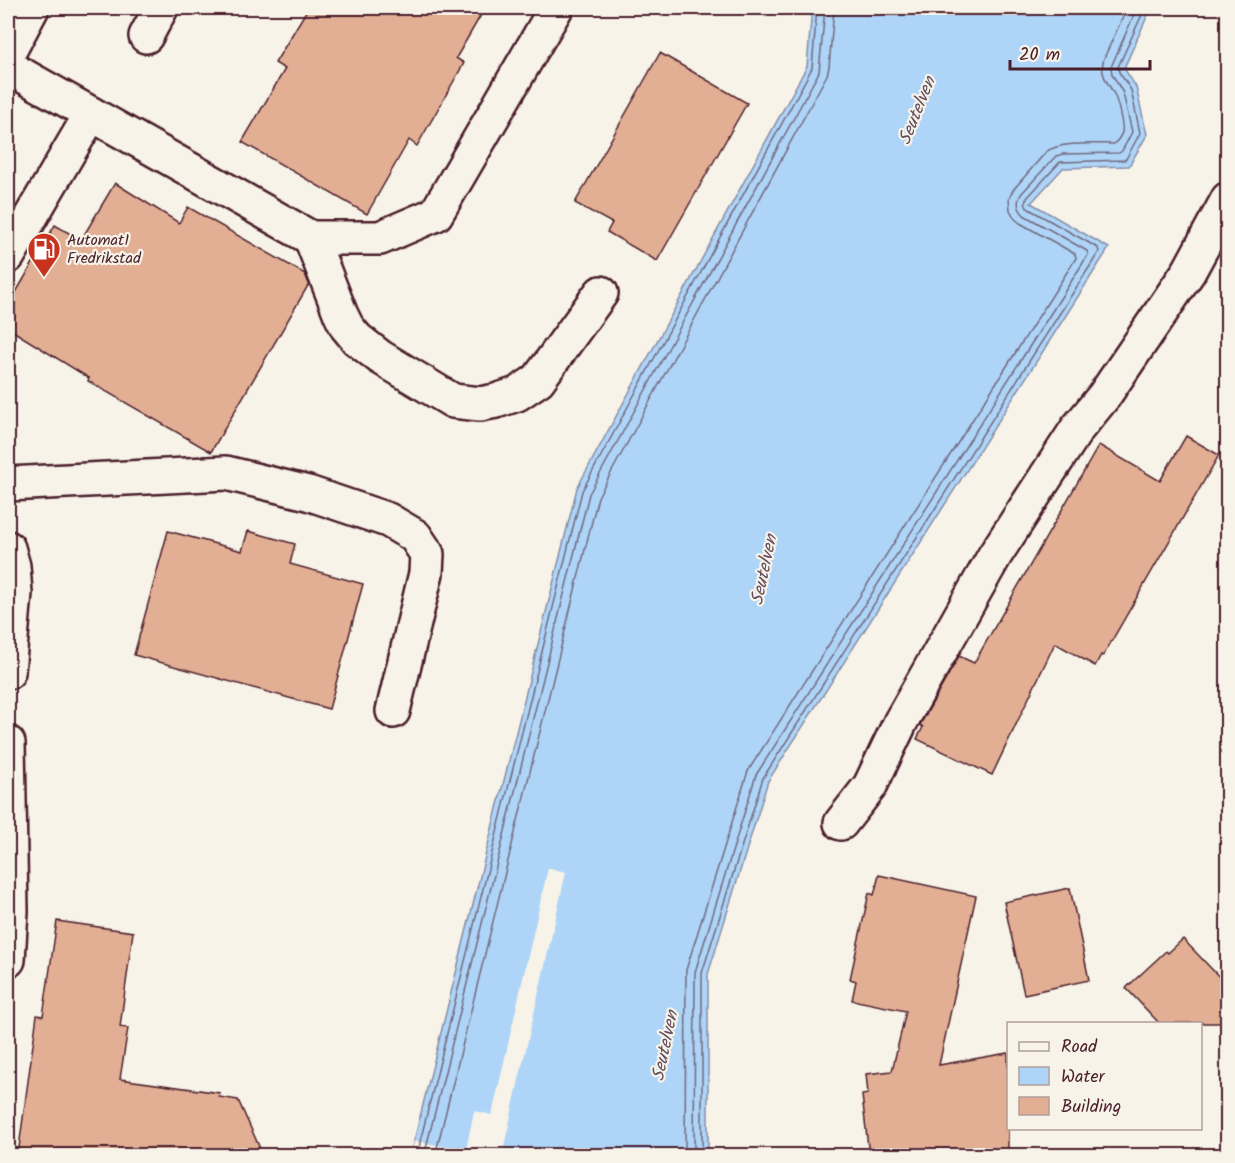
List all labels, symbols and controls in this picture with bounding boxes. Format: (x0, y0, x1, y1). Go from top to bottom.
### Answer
scale bar (1010, 33, 1150, 71)
text: 20 m (1019, 41, 1060, 70)
water label: Seutelven (891, 71, 945, 149)
place label: Automat1 Fredrikstad (67, 228, 142, 271)
fuel station icon: Automat1 Fredrikstad (26, 231, 62, 278)
water label: Seutelven (743, 531, 787, 608)
water label: Seutelven (644, 1007, 688, 1084)
legend (1007, 1022, 1202, 1130)
text: Road (1061, 1033, 1098, 1062)
text: Water (1061, 1063, 1106, 1092)
text: Building (1061, 1093, 1121, 1122)

